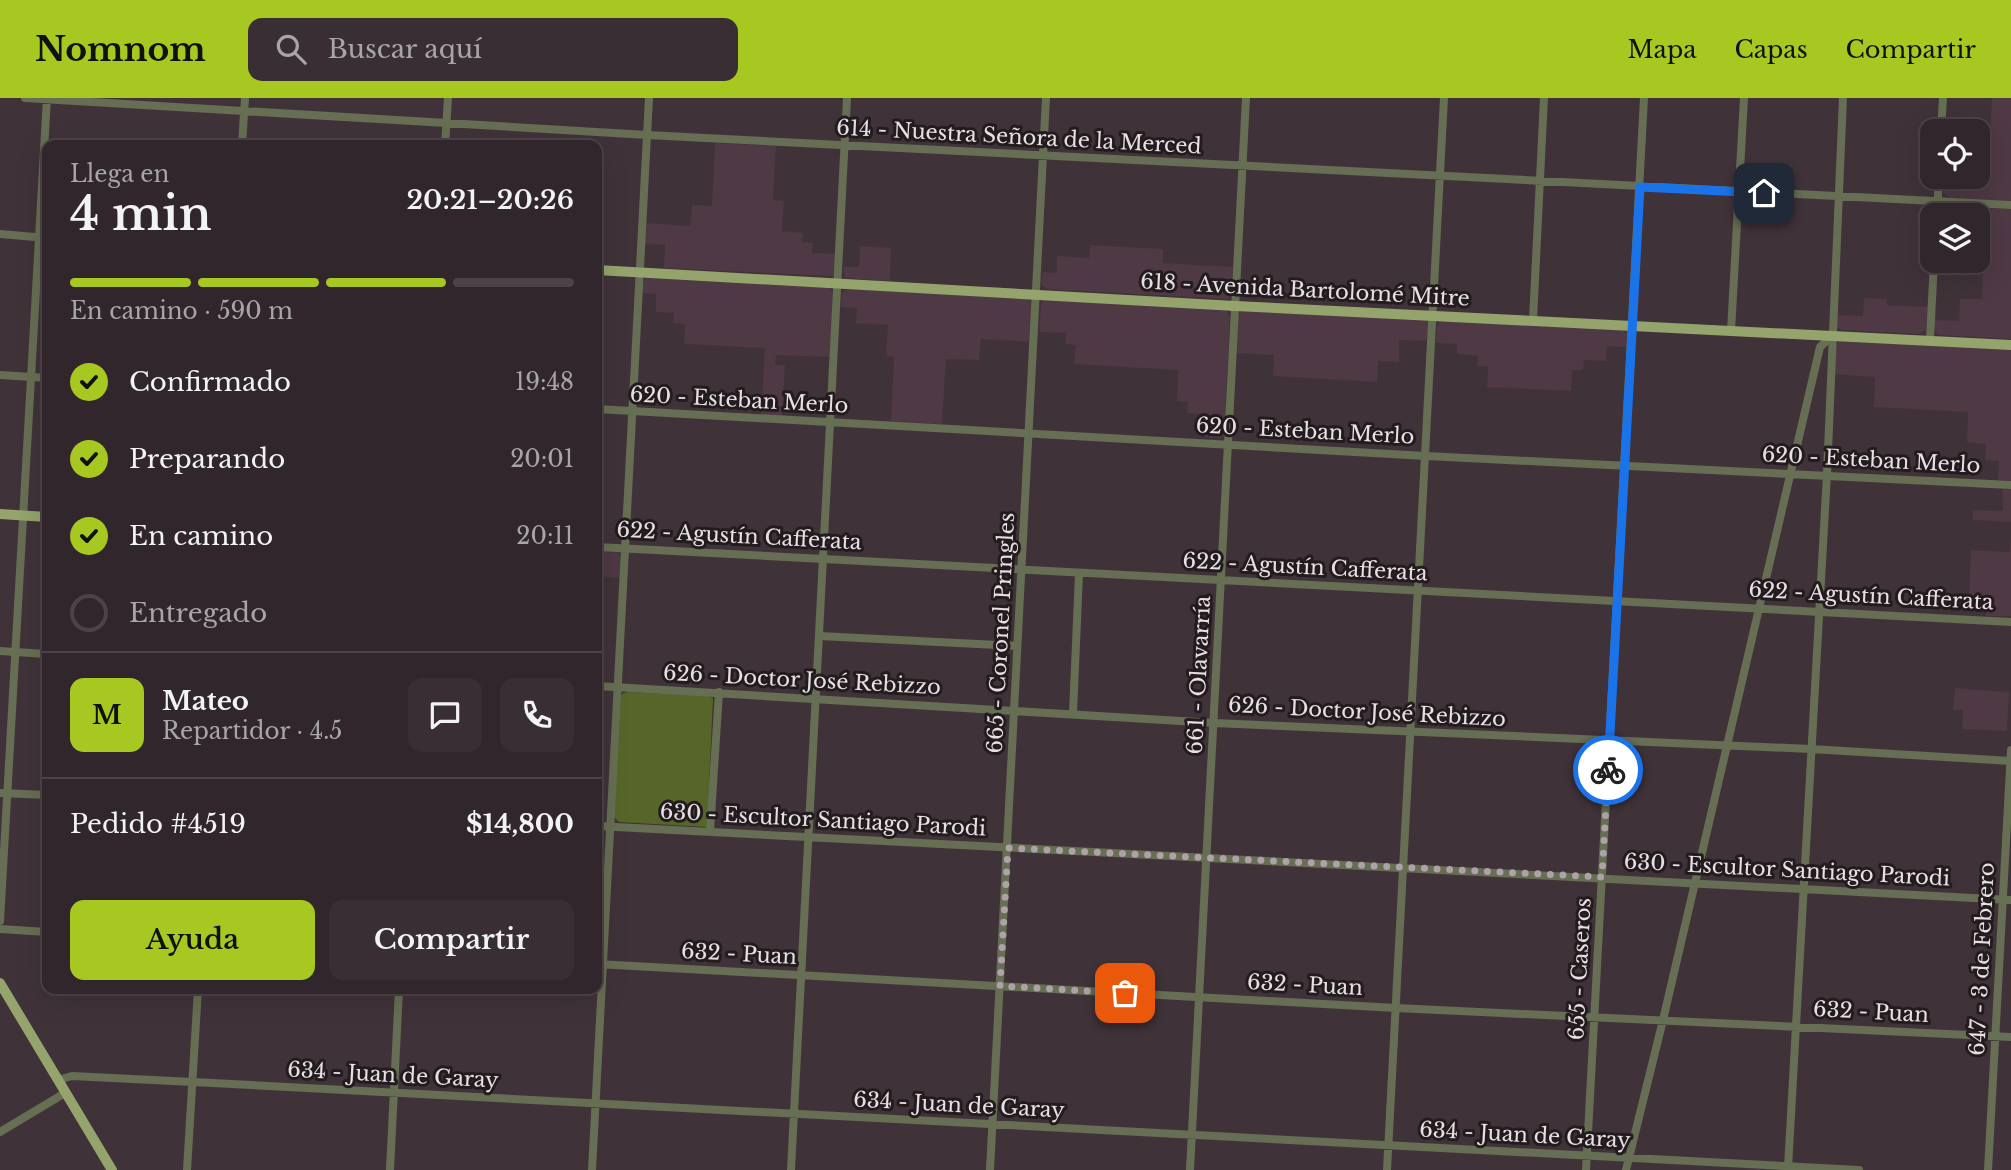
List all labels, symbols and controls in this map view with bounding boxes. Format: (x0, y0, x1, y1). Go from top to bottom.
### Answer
search box (248, 18, 738, 81)
text: Nomnom (35, 29, 206, 70)
icon: search (272, 30, 310, 68)
text: Buscar aquí (328, 33, 482, 65)
text: Mapa (1627, 35, 1697, 64)
text: Capas (1735, 35, 1808, 64)
text: Compartir (1846, 35, 1976, 64)
street label: 614 - Nuestra Señora de la Merced (836, 114, 1202, 160)
map controls (1920, 119, 1990, 273)
button: locate (1920, 119, 1990, 189)
text: Llega en (70, 160, 169, 188)
pin (1734, 163, 1794, 223)
icon: home (1745, 174, 1783, 212)
text: 20:21–20:26 (406, 184, 574, 216)
text: 4 min (70, 185, 212, 242)
button: layers (1920, 203, 1990, 273)
street label: 618 - Avenida Bartolomé Mitre (1140, 268, 1470, 312)
text: En camino · 590 m (70, 297, 293, 325)
icon: check (70, 363, 108, 401)
text: Confirmado (129, 366, 291, 398)
text: 19:48 (515, 368, 574, 396)
street label: 620 - Esteban Merlo (629, 381, 849, 419)
street label: 620 - Esteban Merlo (1195, 412, 1415, 450)
icon: check (70, 440, 108, 478)
street label: 620 - Esteban Merlo (1761, 441, 1981, 479)
text: Preparando (129, 443, 285, 475)
text: 20:01 (510, 445, 574, 473)
street label: 665 - Coronel Pringles (982, 512, 1020, 754)
icon: check (70, 517, 108, 555)
street label: 622 - Agustín Cafferata (616, 517, 862, 555)
text: En camino (129, 520, 273, 552)
text: 20:11 (516, 522, 574, 550)
street label: 622 - Agustín Cafferata (1182, 548, 1428, 586)
street label: 622 - Agustín Cafferata (1748, 577, 1994, 615)
street label: 661 - Olavarría (1182, 595, 1216, 755)
text: Entregado (129, 597, 267, 629)
street label: 626 - Doctor José Rebizzo (663, 660, 941, 700)
button: chat (408, 678, 482, 752)
button: phone (500, 678, 574, 752)
text: Mateo (162, 685, 249, 717)
street label: 626 - Doctor José Rebizzo (1228, 692, 1506, 732)
text: M (92, 699, 122, 731)
text: Repartidor · 4.5 (162, 717, 342, 745)
courier (1573, 735, 1643, 805)
icon: bike (1589, 751, 1627, 789)
street label: 630 - Escultor Santiago Parodi (659, 798, 987, 842)
text: Pedido #4519 (70, 808, 246, 840)
text: $14,800 (466, 808, 574, 840)
street label: 630 - Escultor Santiago Parodi (1623, 848, 1951, 892)
street label: 647 - 3 de Febrero (1964, 862, 2000, 1056)
street label: 655 - Caseros (1563, 897, 1597, 1041)
button: Ayuda (70, 900, 315, 980)
button: Compartir (329, 900, 574, 980)
street label: 632 - Puan (681, 938, 797, 970)
pin (1095, 963, 1155, 1023)
street label: 632 - Puan (1247, 969, 1363, 1001)
icon: bag (1106, 974, 1144, 1012)
street label: 632 - Puan (1813, 996, 1929, 1028)
street label: 634 - Juan de Garay (287, 1056, 500, 1094)
street label: 634 - Juan de Garay (853, 1086, 1066, 1124)
street label: 634 - Juan de Garay (1419, 1116, 1632, 1154)

